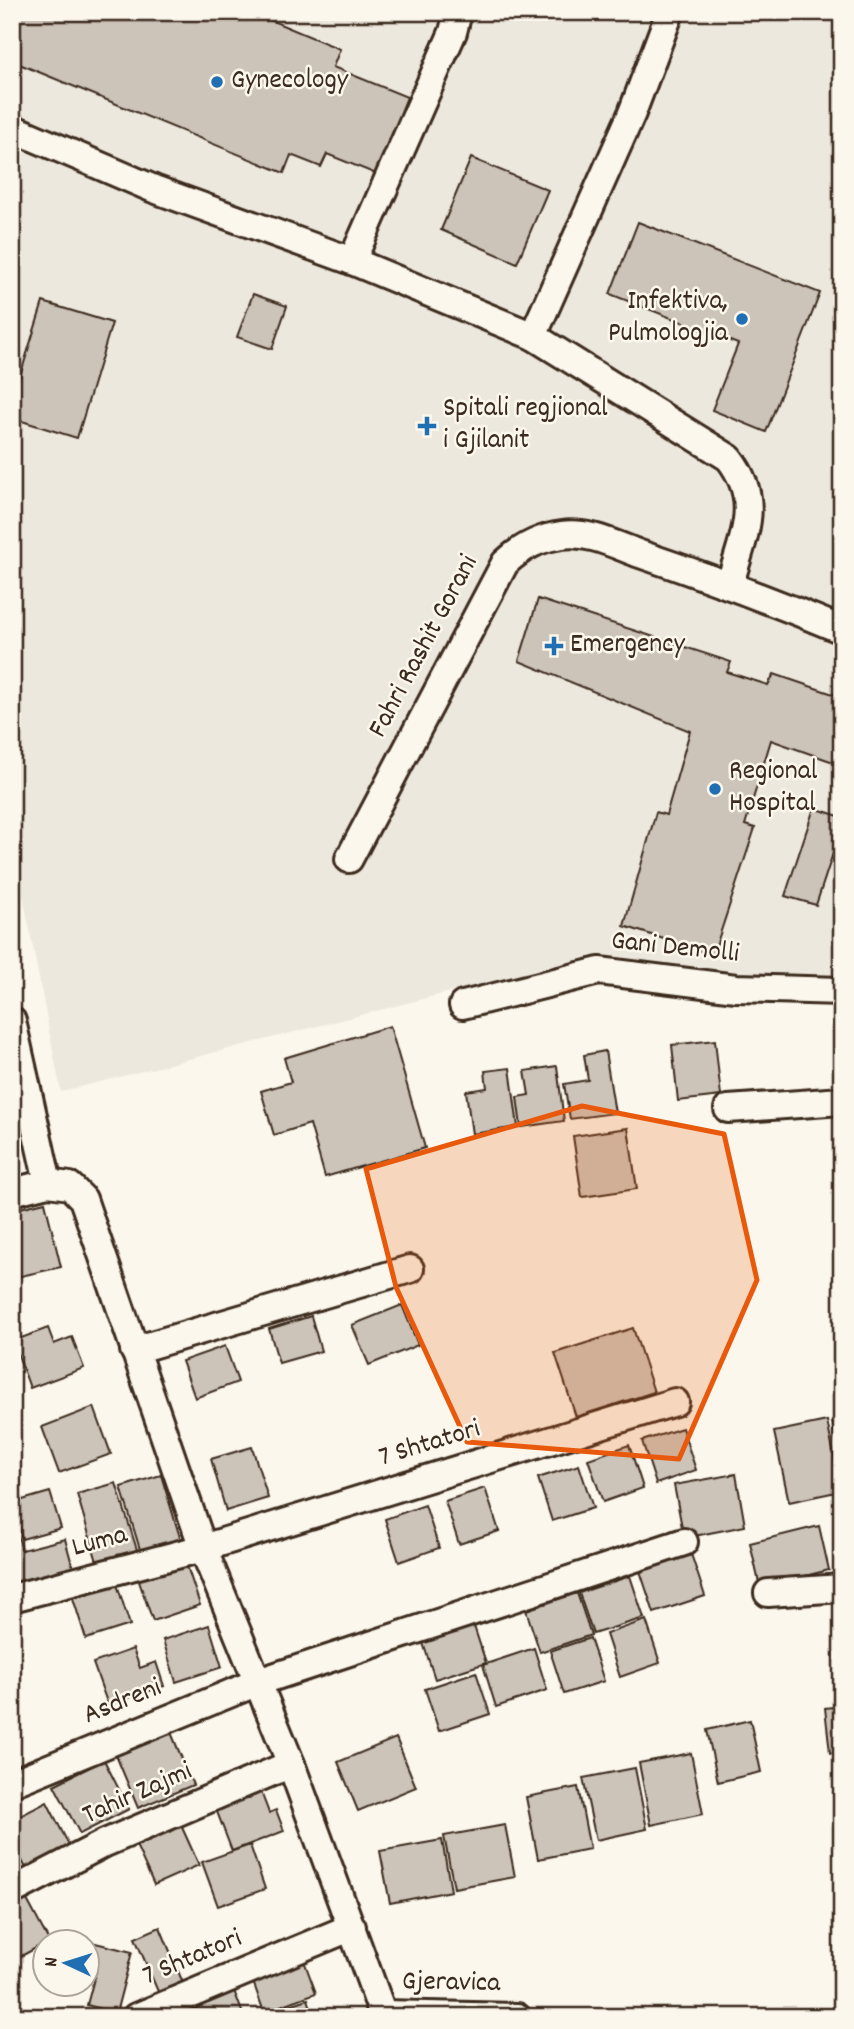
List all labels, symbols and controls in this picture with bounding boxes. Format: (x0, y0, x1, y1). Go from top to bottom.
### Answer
place label: Gynecology (231, 62, 349, 102)
marker: Gynecology (209, 74, 225, 90)
place label: Infektiva, Pulmologjia (608, 283, 729, 355)
marker: Infektiva, Pulmologjia (734, 311, 750, 327)
place label: Spitali regjional i Gjilanit (443, 390, 608, 462)
marker: Spitali regjional i Gjilanit (417, 416, 437, 436)
street label: Fahri Rashit Gorani (360, 549, 490, 745)
place label: Emergency (570, 626, 685, 666)
marker: Emergency (544, 636, 564, 656)
place label: Regional Hospital (729, 753, 818, 825)
marker: Regional Hospital (707, 781, 723, 797)
street label: Gani Demolli (609, 922, 741, 976)
street label: 7 Shtatori (374, 1411, 486, 1479)
street label: Luma (68, 1516, 133, 1570)
street label: Asdreni (78, 1669, 168, 1737)
street label: Tahir Zajmi (77, 1753, 199, 1837)
street label: 7 Shtatori (137, 1920, 249, 1998)
north arrow (32, 1927, 102, 1997)
text: N (39, 1956, 66, 1968)
street label: Gjeravica (401, 1963, 501, 2005)

